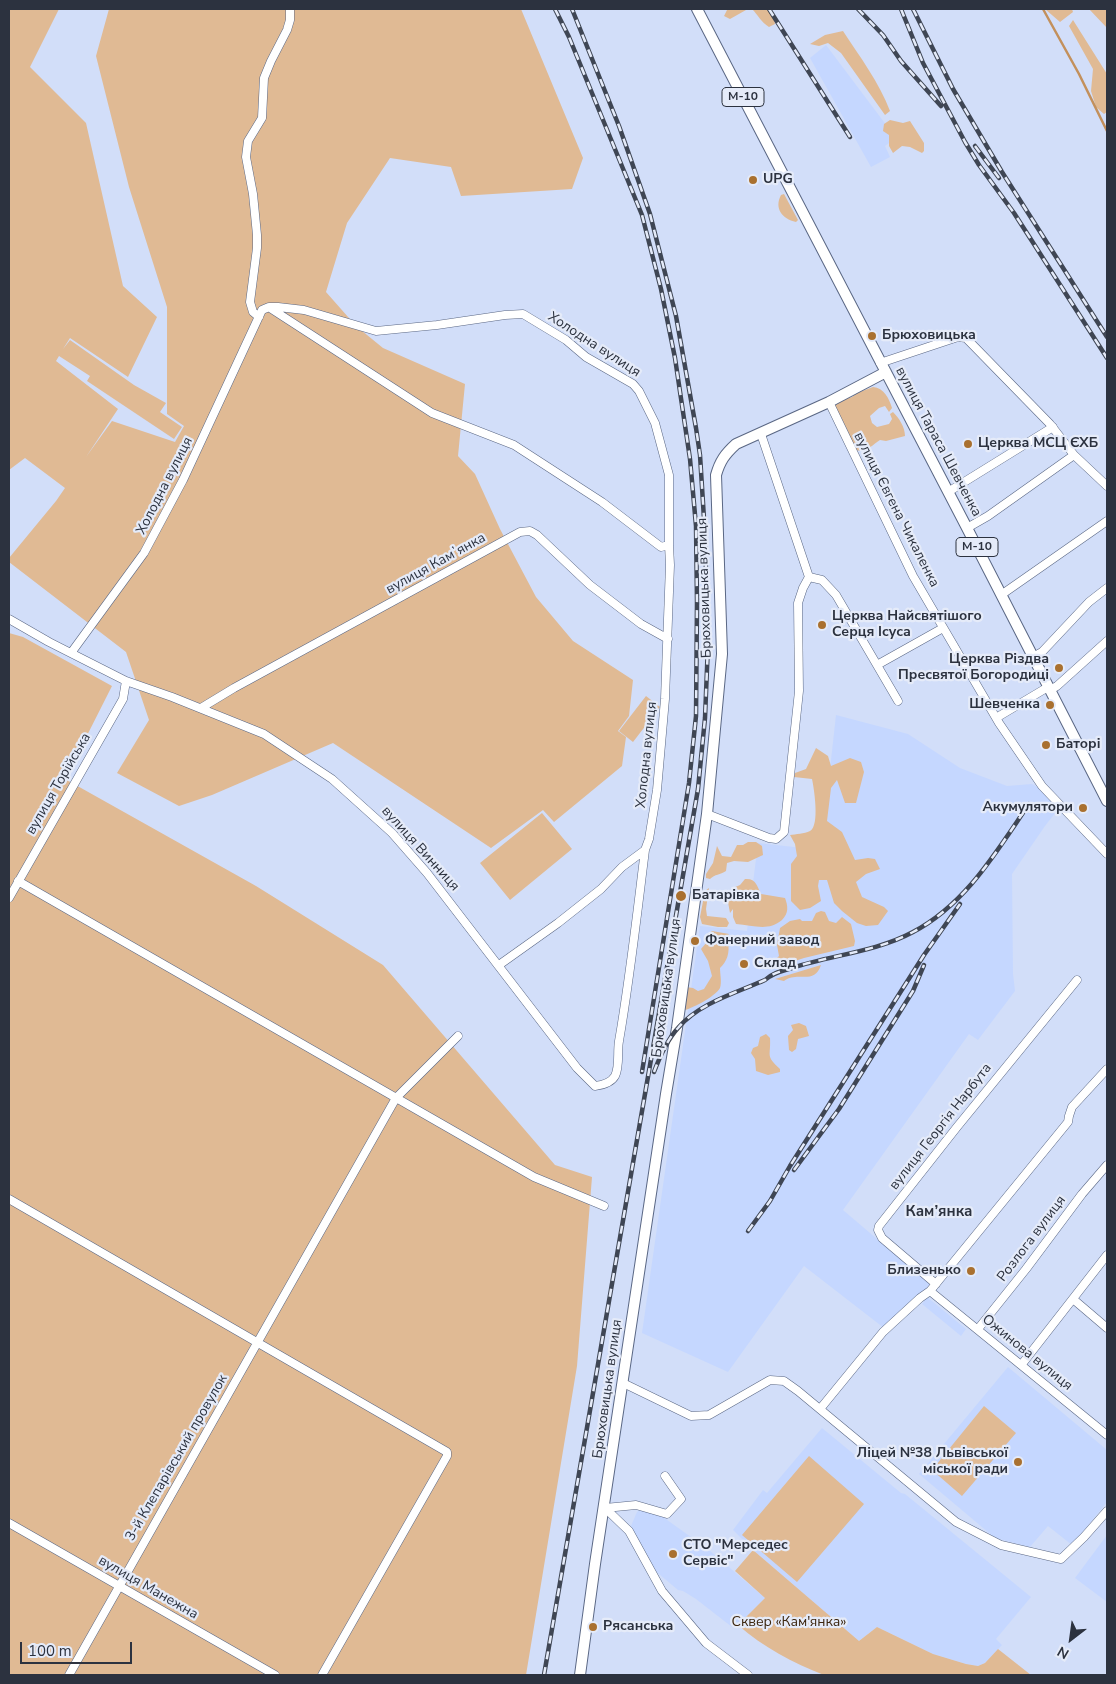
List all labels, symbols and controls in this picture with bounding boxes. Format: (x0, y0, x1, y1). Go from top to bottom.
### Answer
road number: М-10 (722, 88, 764, 106)
place label: UPG (763, 172, 793, 188)
marker: UPG (747, 174, 759, 186)
street label: Холодна вулиця (545, 309, 643, 381)
place label: Брюховицька (882, 328, 976, 344)
marker: Брюховицька (866, 330, 878, 342)
street label: вулиця Тараса Шевченка (891, 364, 985, 520)
street label: вулиця Євгена Чикаленка (850, 430, 942, 590)
street label: Холодна вулиця (133, 434, 197, 538)
place label: Церква МСЦ ЄХБ (978, 436, 1098, 452)
marker: Церква МСЦ ЄХБ (962, 438, 974, 450)
street label: Брюховицька вулиця (694, 518, 716, 658)
street label: вулиця Камʼянка (383, 530, 489, 598)
road number: М-10 (956, 538, 998, 556)
place label: Церква Найсвятішого Серця Ісуса (832, 609, 982, 642)
marker: Церква Найсвятішого Серця Ісуса (816, 619, 828, 631)
place label: Церква Різдва Пресвятої Богородиці (898, 652, 1049, 684)
marker: Церква Різдва Пресвятої Богородиці (1053, 662, 1065, 674)
place label: Шевченка (969, 697, 1040, 713)
marker: Шевченка (1044, 699, 1056, 711)
street label: Холодна вулиця (633, 701, 661, 809)
street label: вулиця Торійська (23, 730, 95, 838)
place label: Баторі (1056, 737, 1100, 753)
marker: Баторі (1040, 739, 1052, 751)
place label: Акумулятори (982, 800, 1073, 816)
marker: Акумулятори (1077, 802, 1089, 814)
street label: вулиця Винниця (377, 803, 463, 895)
place label: Батарівка (692, 888, 760, 904)
marker: Батарівка (674, 889, 688, 903)
street label: Брюховицька вулиця (649, 917, 685, 1059)
place label: Фанерний завод (705, 933, 819, 949)
marker: Фанерний завод (689, 935, 701, 947)
place label: Склад (754, 956, 796, 972)
marker: Склад (738, 958, 750, 970)
street label: вулиця Георгія Нарбута (886, 1060, 996, 1194)
street label: Розлога вулиця (994, 1193, 1070, 1285)
district label: Кам’янка (906, 1203, 972, 1221)
place label: Близенько (887, 1263, 961, 1279)
marker: Близенько (965, 1265, 977, 1277)
street label: Ожинова вулиця (978, 1311, 1076, 1395)
street label: Брюховицька вулиця (590, 1318, 626, 1460)
street label: 3-й Клепарівський провулок (122, 1372, 232, 1544)
place label: Ліцей №38 Львівської міської ради (857, 1446, 1008, 1478)
marker: Ліцей №38 Львівської міської ради (1012, 1456, 1024, 1468)
place label: СТО "Мерседес Сервіс" (683, 1538, 788, 1570)
marker: СТО "Мерседес Сервіс" (667, 1548, 679, 1560)
street label: вулиця Манежна (95, 1553, 201, 1623)
north arrow (1046, 1614, 1096, 1664)
park label: Сквер «Кам'янка» (731, 1615, 847, 1631)
place label: Рясанська (603, 1619, 673, 1635)
marker: Рясанська (587, 1621, 599, 1633)
scale bar (22, 1632, 135, 1664)
text: 100 m (28, 1641, 72, 1661)
text: N (1054, 1642, 1073, 1663)

